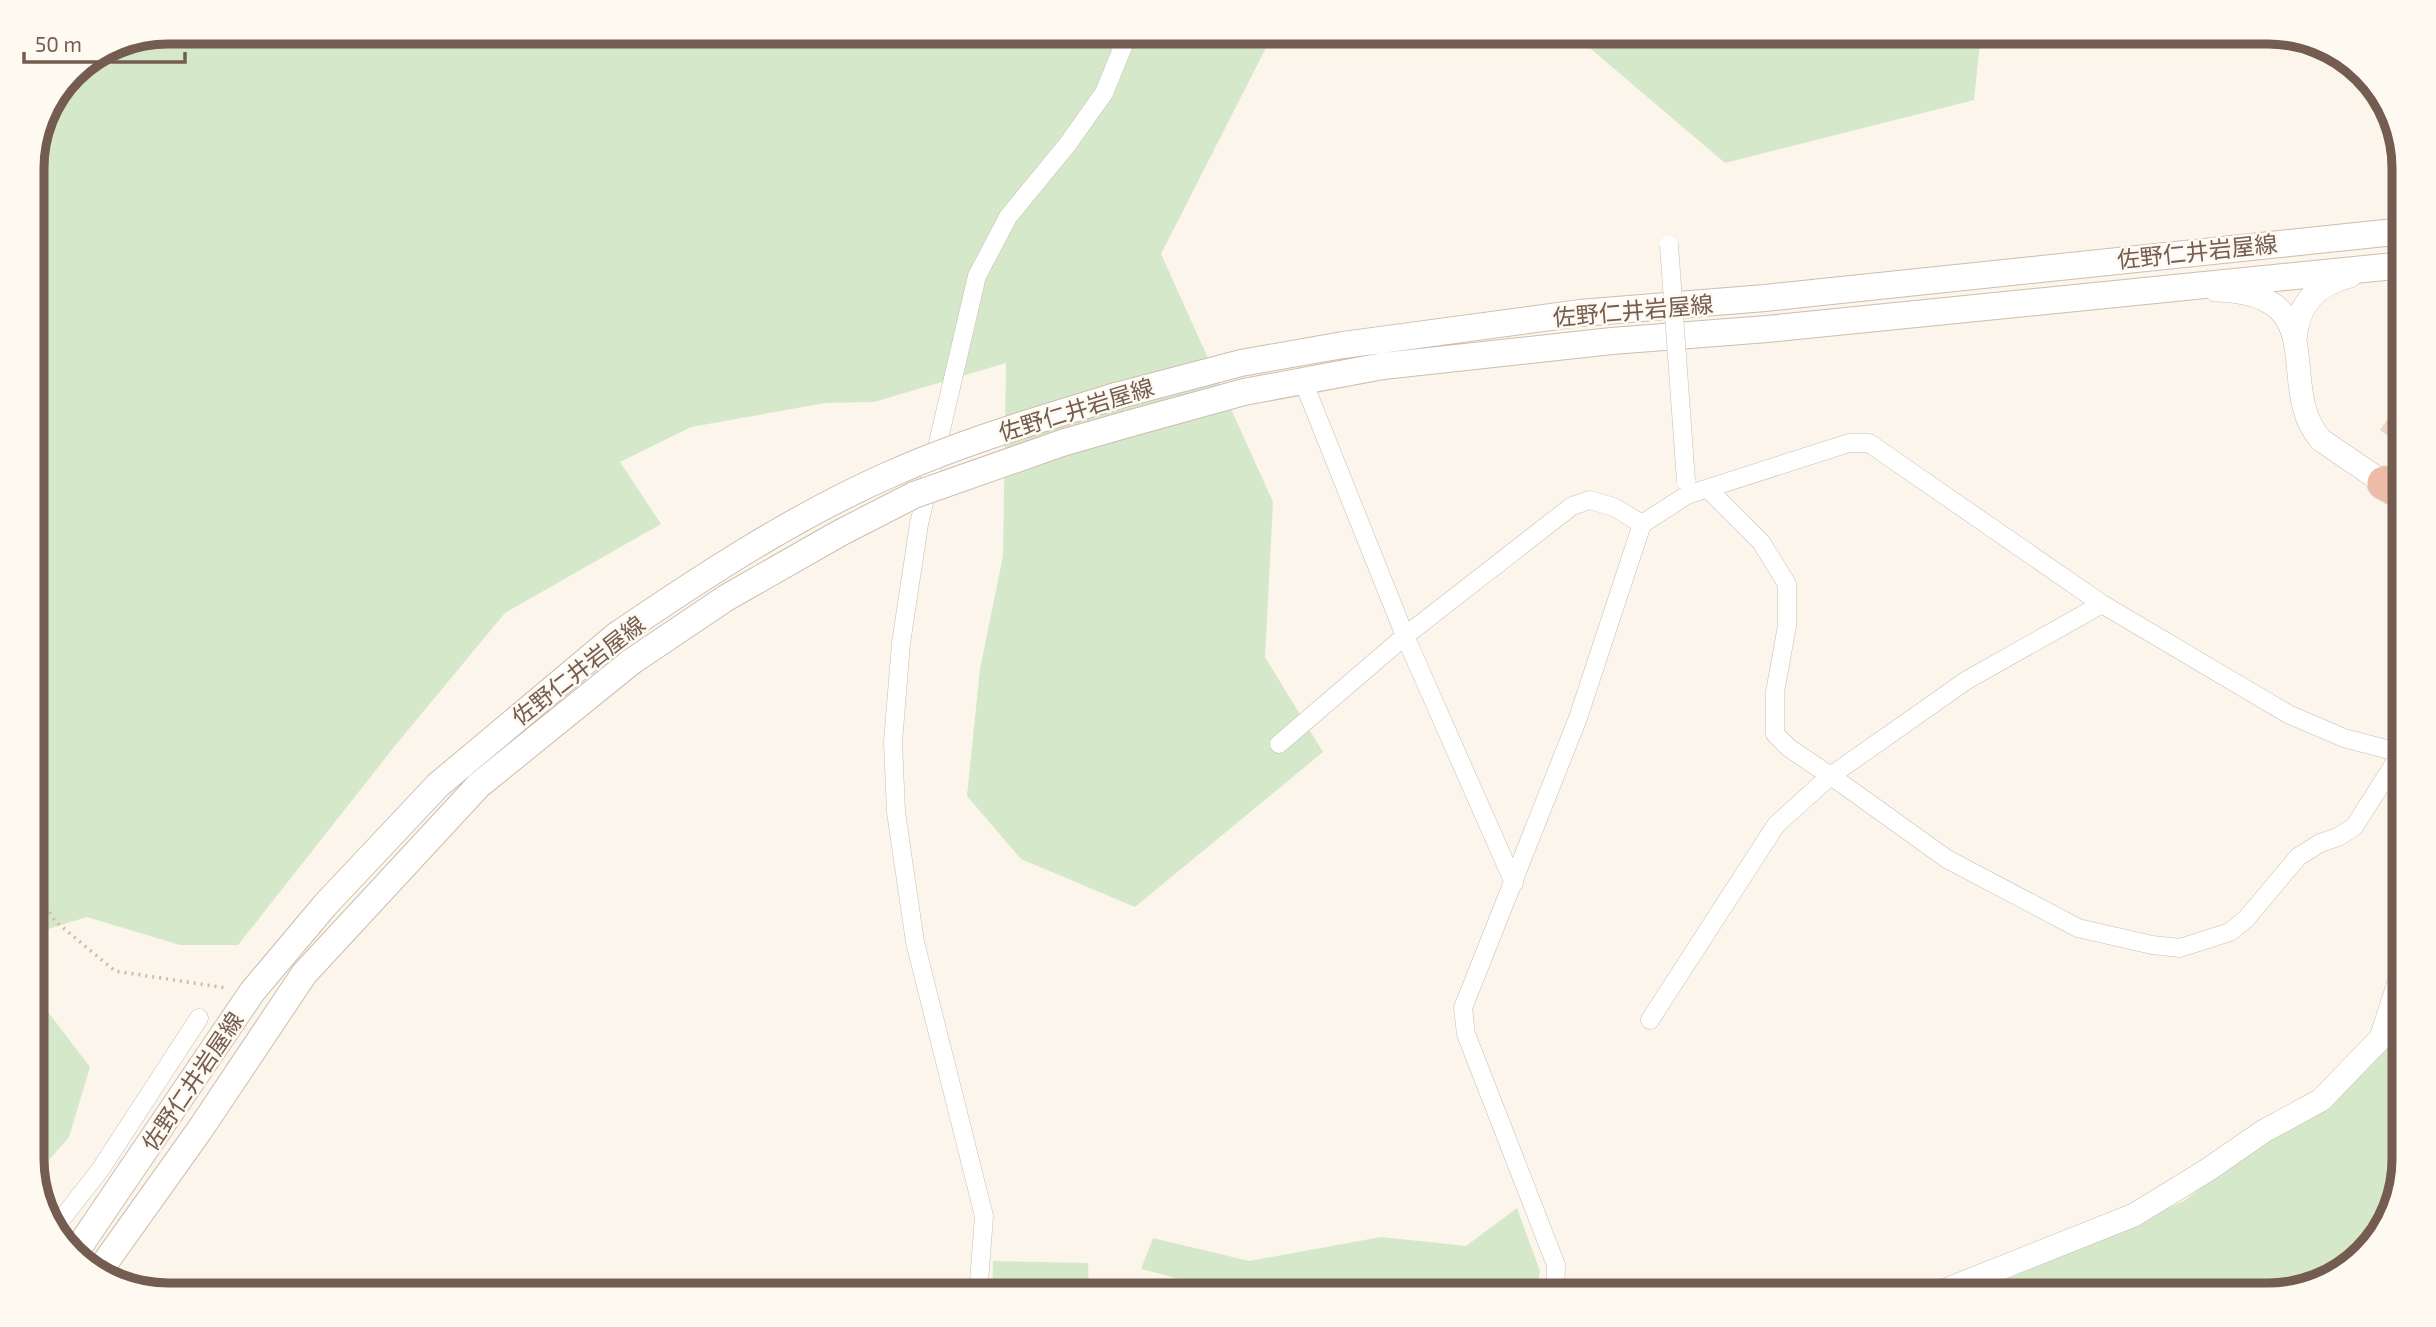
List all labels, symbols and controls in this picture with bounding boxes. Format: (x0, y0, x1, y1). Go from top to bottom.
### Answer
scale bar (24, 21, 186, 65)
text: 50 m (35, 31, 82, 56)
street label: 佐野仁井岩屋線 (2115, 229, 2279, 273)
street label: 佐野仁井岩屋線 (1552, 289, 1714, 331)
street label: 佐野仁井岩屋線 (995, 372, 1157, 446)
street label: 佐野仁井岩屋線 (506, 609, 650, 731)
street label: 佐野仁井岩屋線 (135, 1006, 249, 1156)

